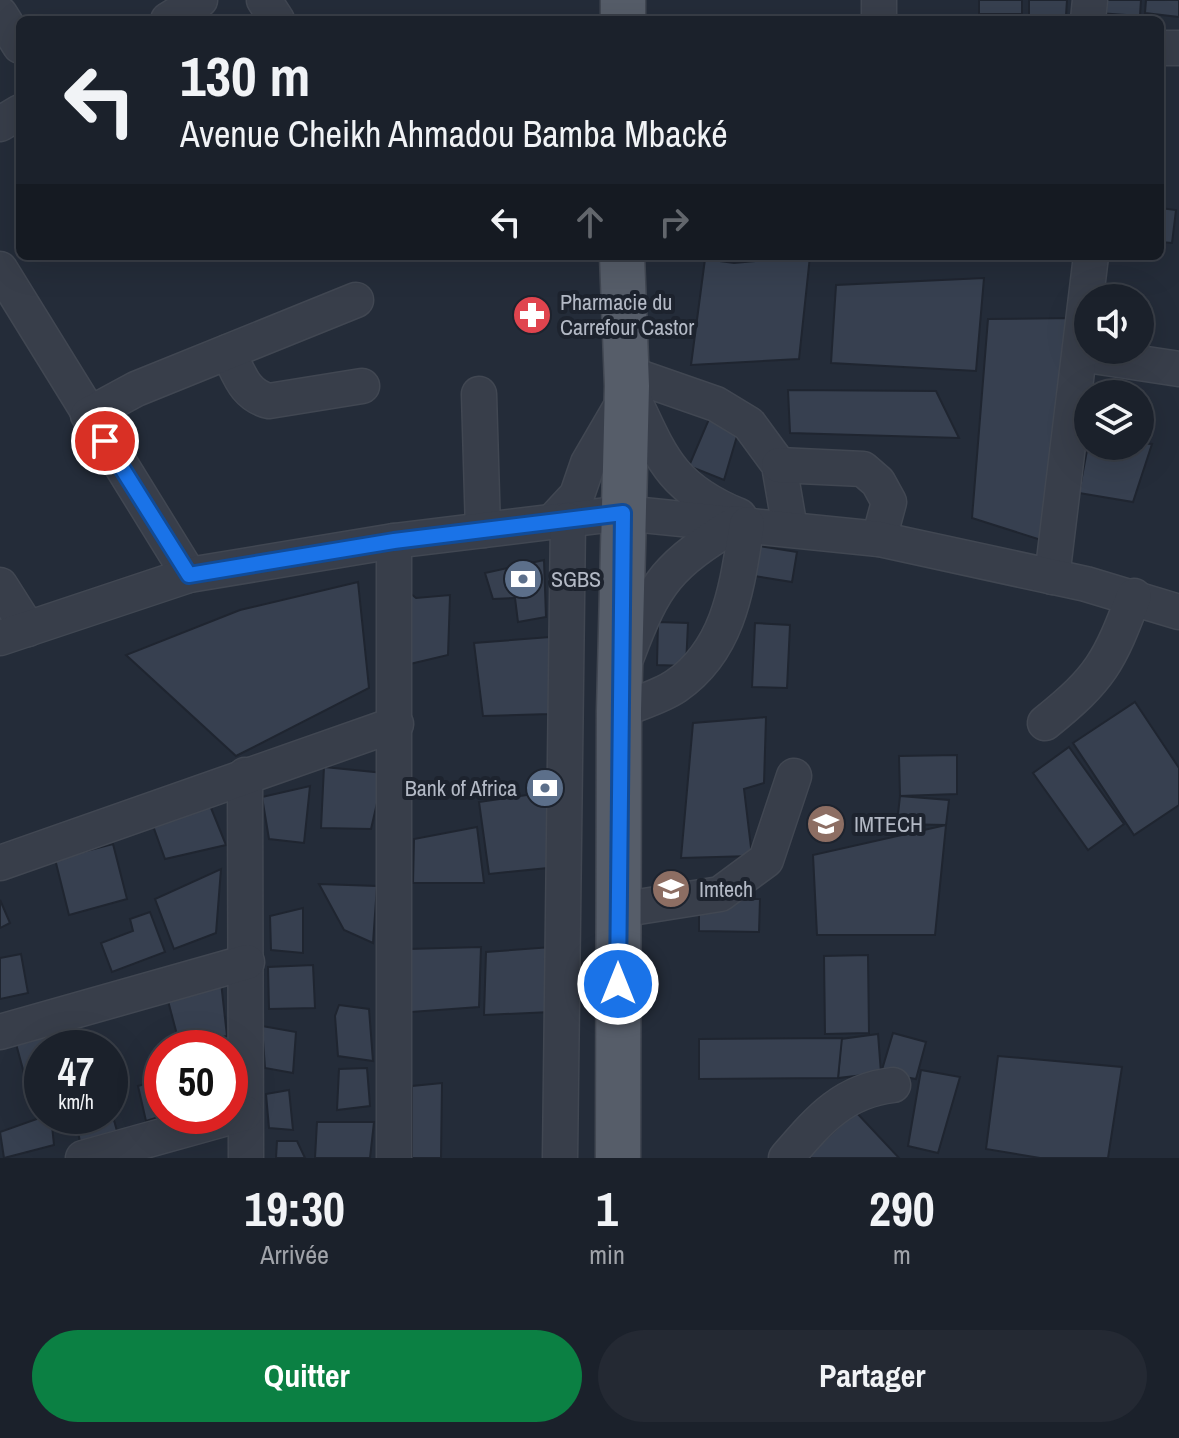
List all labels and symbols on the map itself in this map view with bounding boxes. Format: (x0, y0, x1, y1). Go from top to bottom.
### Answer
place label: Pharmacie du Carrefour Castor (560, 287, 694, 342)
pharmacy icon: Pharmacie du Carrefour Castor (511, 294, 553, 336)
pin (71, 407, 139, 475)
bank icon: SGBS (502, 558, 544, 600)
place label: SGBS (551, 564, 601, 594)
bank icon: Bank of Africa (524, 767, 566, 809)
place label: Bank of Africa (405, 773, 517, 803)
school or university icon: IMTECH (805, 803, 847, 845)
place label: IMTECH (854, 809, 923, 839)
school or university icon: Imtech (650, 868, 692, 910)
place label: Imtech (699, 874, 753, 904)
position arrow (576, 942, 660, 1026)
speed limit sign: 50 (144, 1030, 248, 1134)

